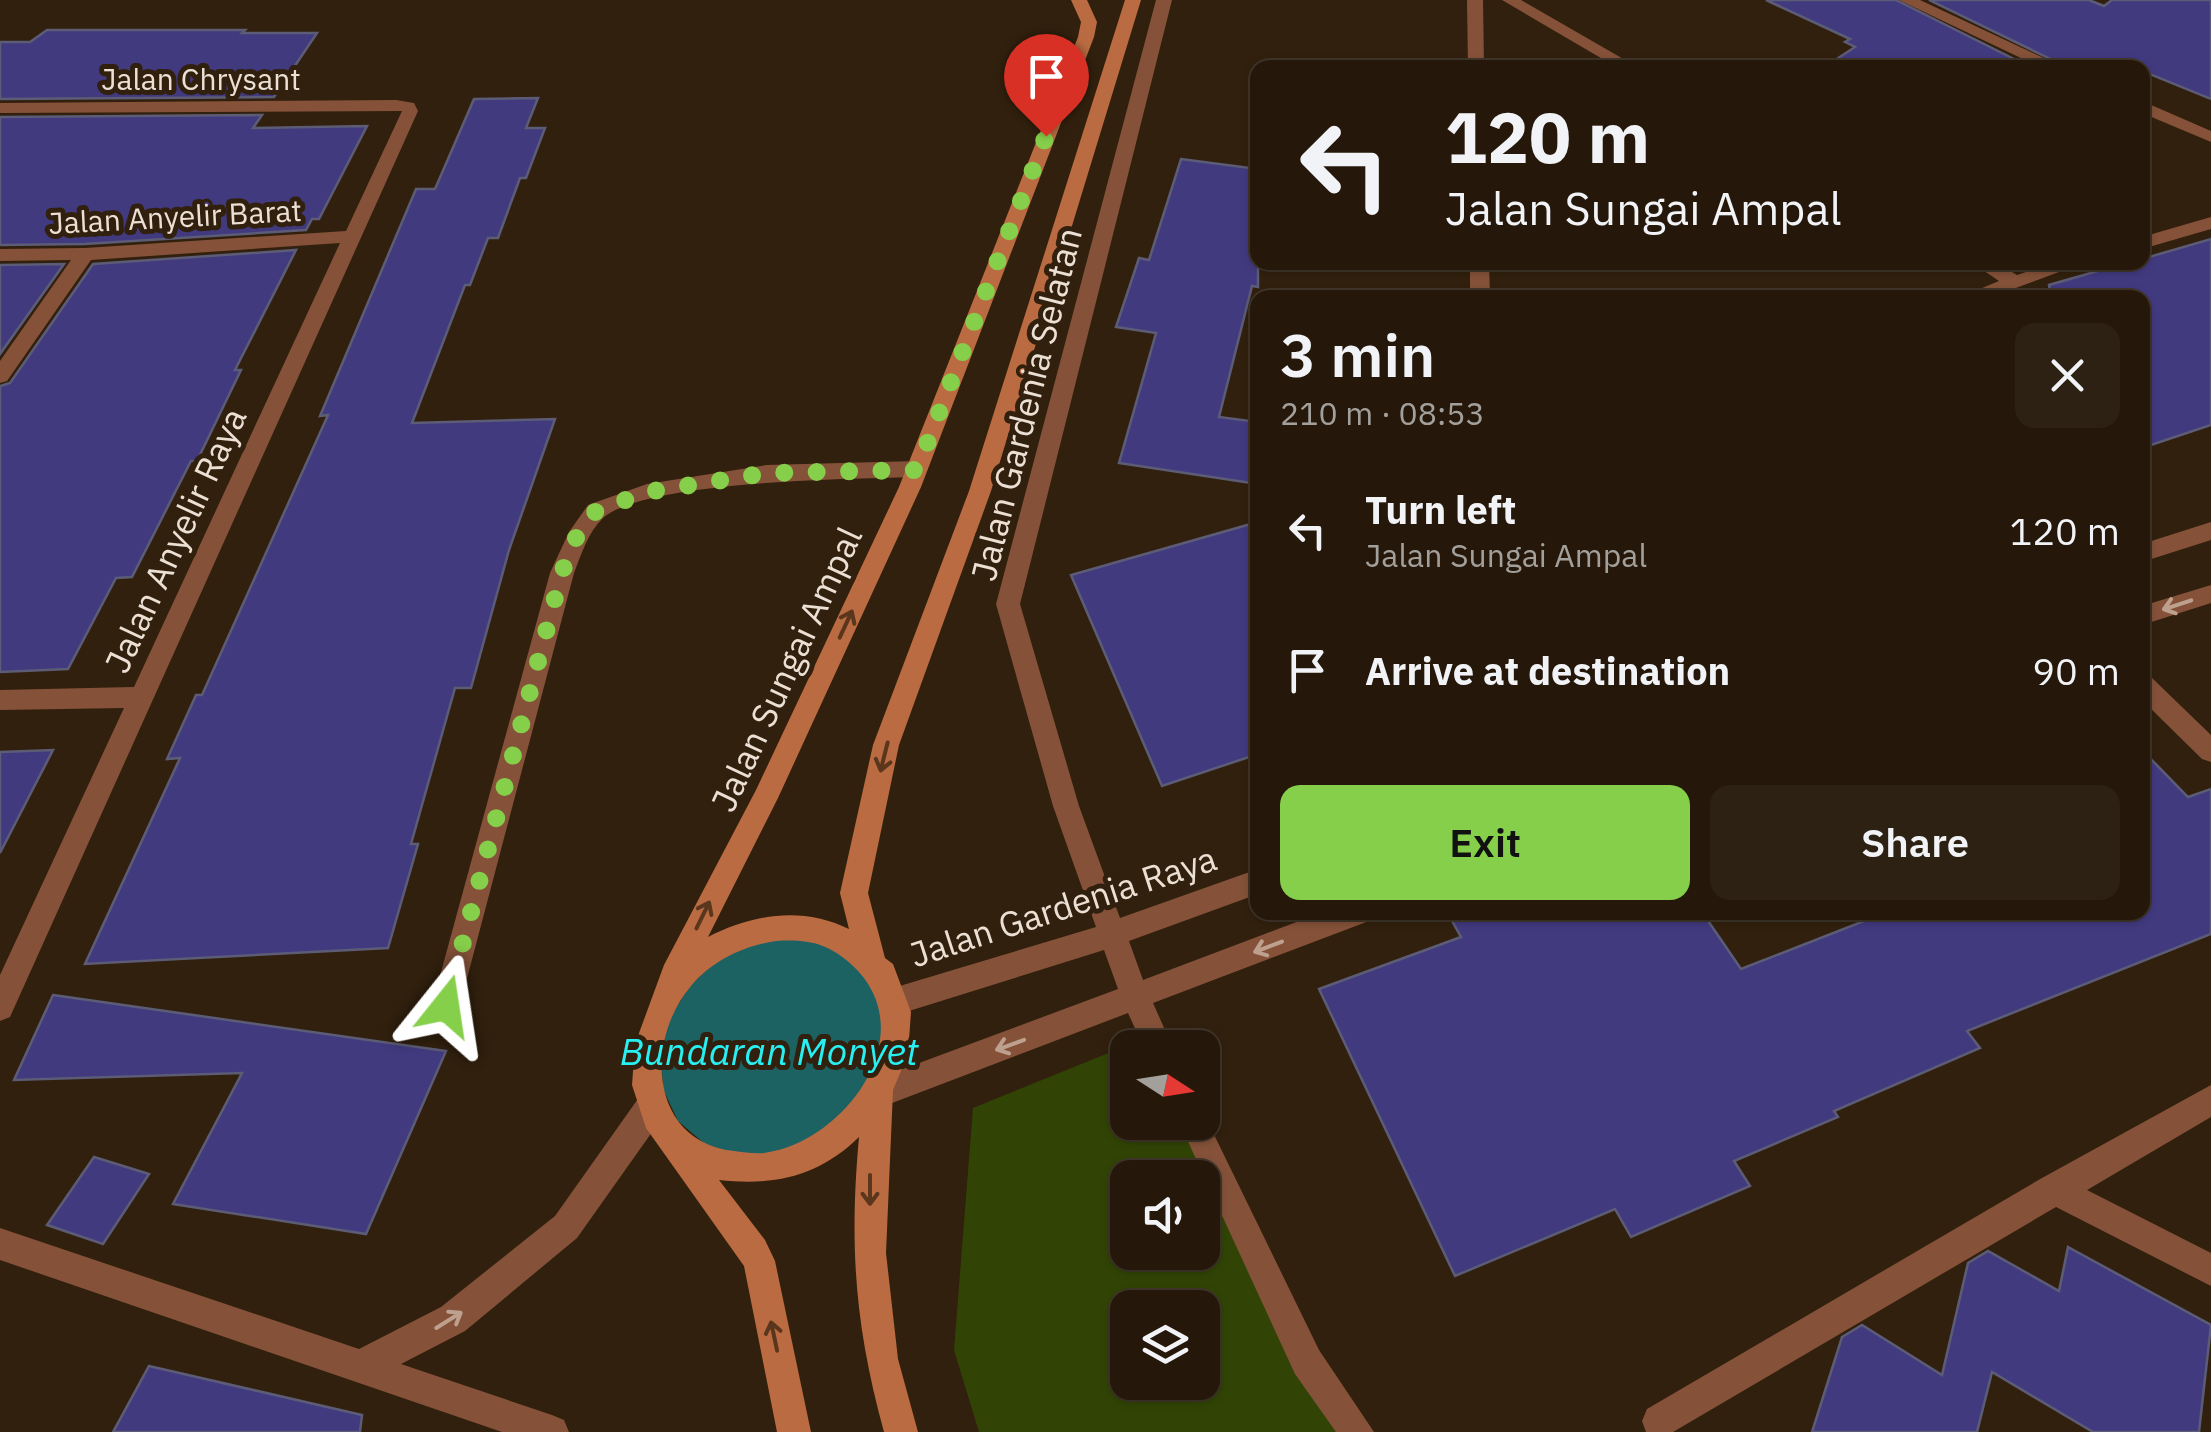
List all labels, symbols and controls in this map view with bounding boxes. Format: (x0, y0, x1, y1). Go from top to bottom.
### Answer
pin (1004, 34, 1089, 137)
icon: arrive (1019, 49, 1074, 104)
street label: Jalan Chrysant (101, 59, 301, 98)
text: 120 m (1445, 91, 1650, 182)
icon: left (1280, 100, 1410, 230)
text: Jalan Sungai Ampal (1445, 179, 1842, 237)
street label: Jalan Anyelir Barat (47, 190, 303, 242)
street label: Jalan Gardenia Selatan (960, 223, 1092, 585)
text: 3 min (1280, 315, 1435, 394)
button: close (2015, 323, 2120, 428)
text: 210 m · 08:53 (1280, 392, 1485, 434)
street label: Jalan Anyelir Raya (93, 400, 257, 680)
text: Turn left (1365, 485, 1516, 534)
icon: left (1280, 503, 1335, 558)
text: 120 m (2009, 506, 2120, 555)
street label: Jalan Sungai Ampal (700, 519, 872, 819)
text: Jalan Sungai Ampal (1365, 534, 1647, 576)
one-way arrow (2161, 597, 2193, 615)
one-way arrow (837, 610, 856, 640)
icon: arrive (1280, 643, 1335, 698)
text: Arrive at destination (1365, 646, 1730, 695)
text: 90 m (2032, 646, 2120, 695)
one-way arrow (874, 740, 892, 772)
button: Exit (1280, 785, 1690, 900)
button: Share (1710, 785, 2120, 900)
street label: Jalan Gardenia Raya (904, 835, 1222, 977)
one-way arrow (694, 901, 713, 931)
one-way arrow (1253, 939, 1284, 957)
position arrow (394, 954, 498, 1058)
water label: Bundaran Monyet (620, 1026, 919, 1075)
north arrow (1110, 1030, 1220, 1140)
map controls (1110, 1030, 1220, 1400)
one-way arrow (995, 1037, 1026, 1055)
button: sound (1110, 1160, 1220, 1270)
one-way arrow (860, 1172, 880, 1205)
button: layers (1110, 1290, 1220, 1400)
one-way arrow (434, 1310, 463, 1330)
one-way arrow (764, 1321, 783, 1353)

